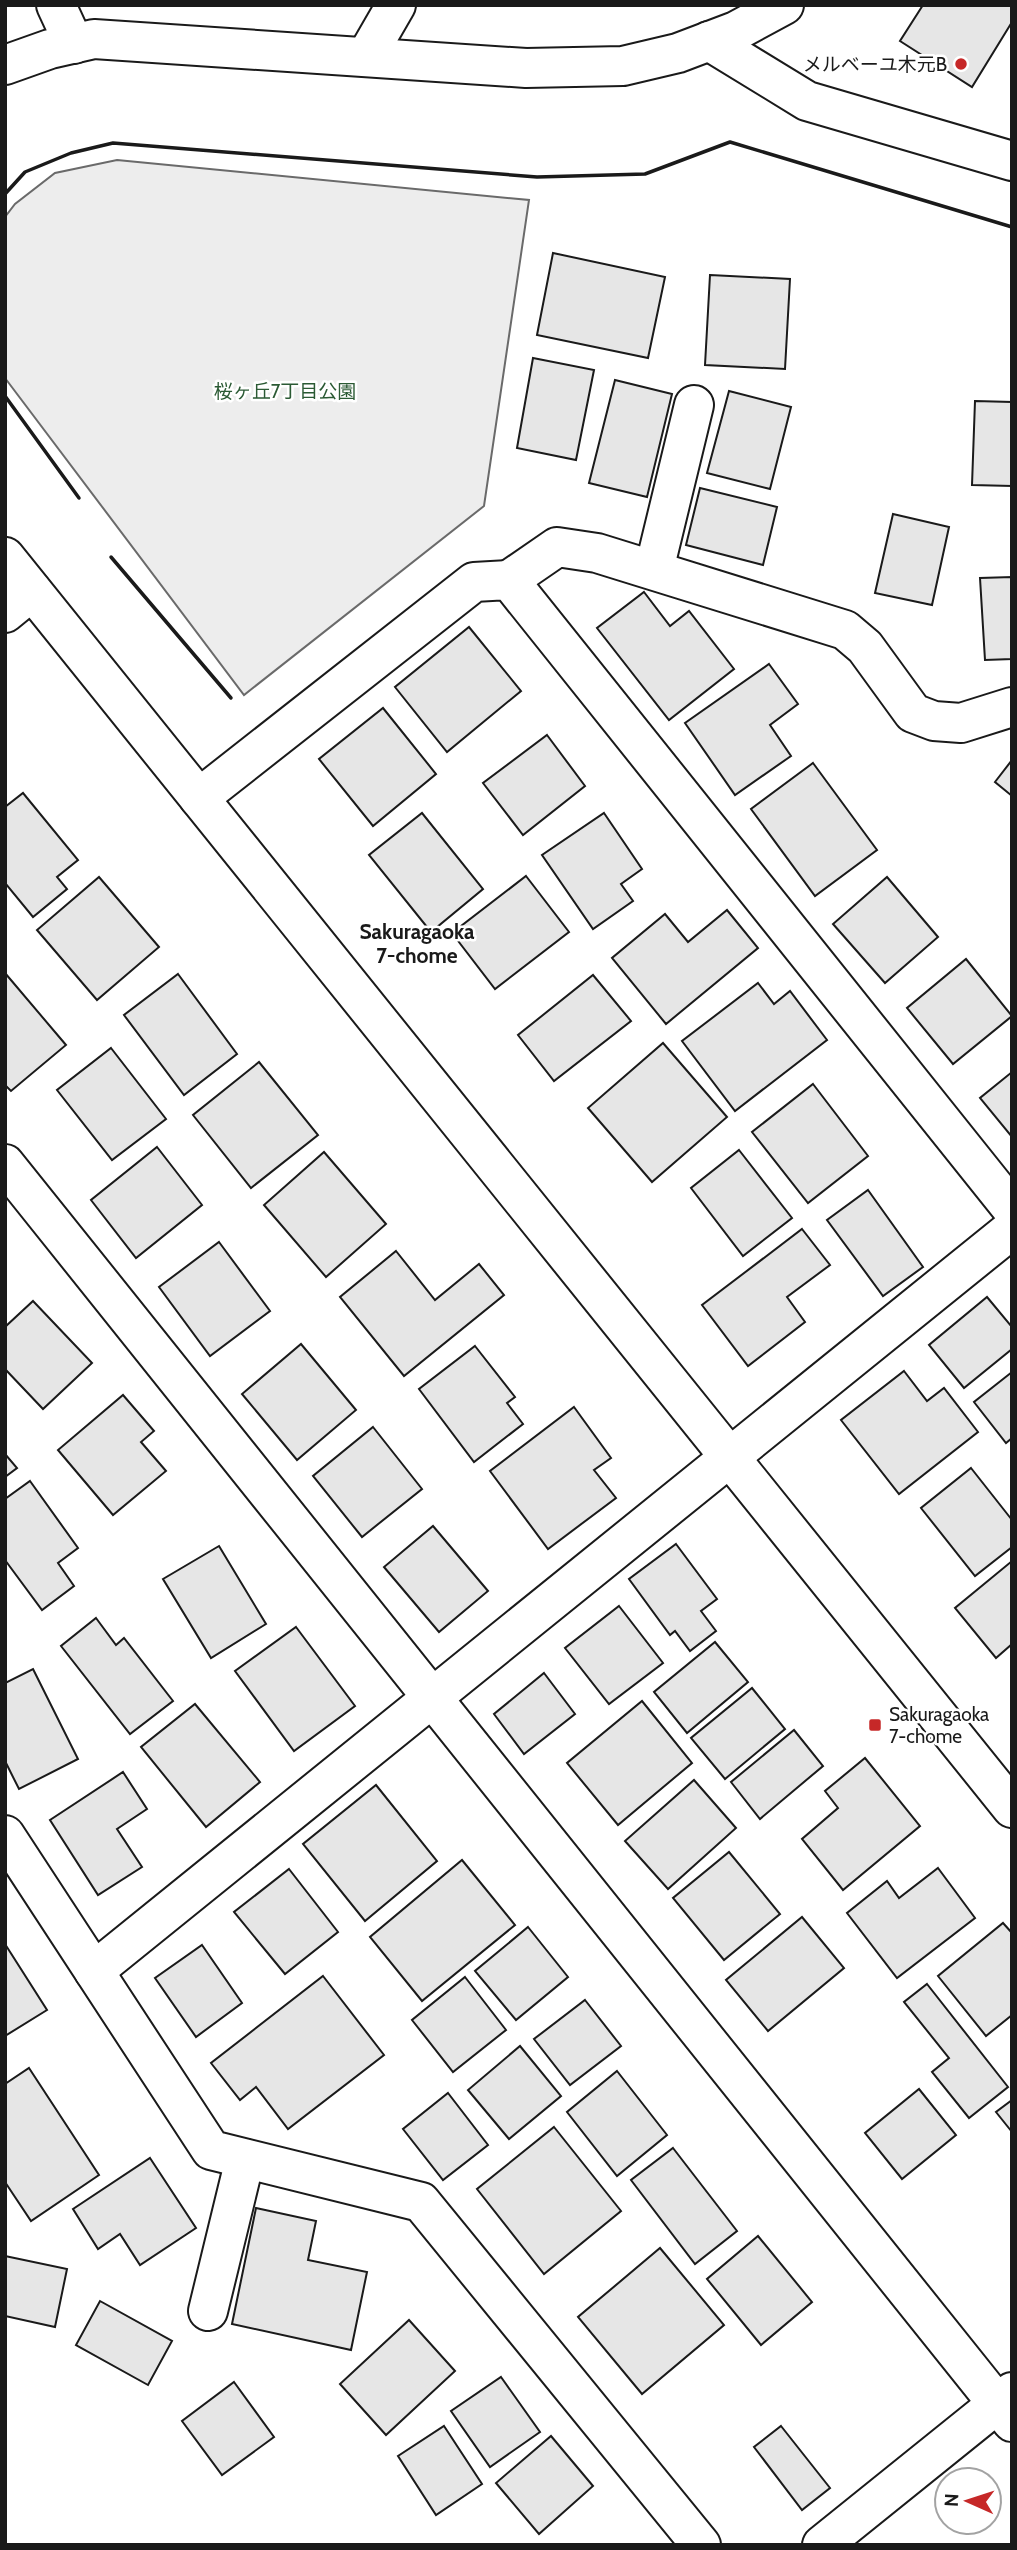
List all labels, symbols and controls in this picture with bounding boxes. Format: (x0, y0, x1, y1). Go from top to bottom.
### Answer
place label: メルベーユ木元B (803, 53, 947, 76)
marker: メルベーユ木元B (953, 56, 969, 72)
park label: 桜ヶ丘7丁目公園 (214, 380, 356, 403)
district label: Sakuragaoka 7-chome (359, 919, 475, 968)
place label: Sakuragaoka 7-chome (889, 1703, 989, 1748)
marker: Sakuragaoka 7-chome (867, 1717, 883, 1733)
north arrow (933, 2466, 1003, 2536)
text: N (940, 2493, 963, 2507)

